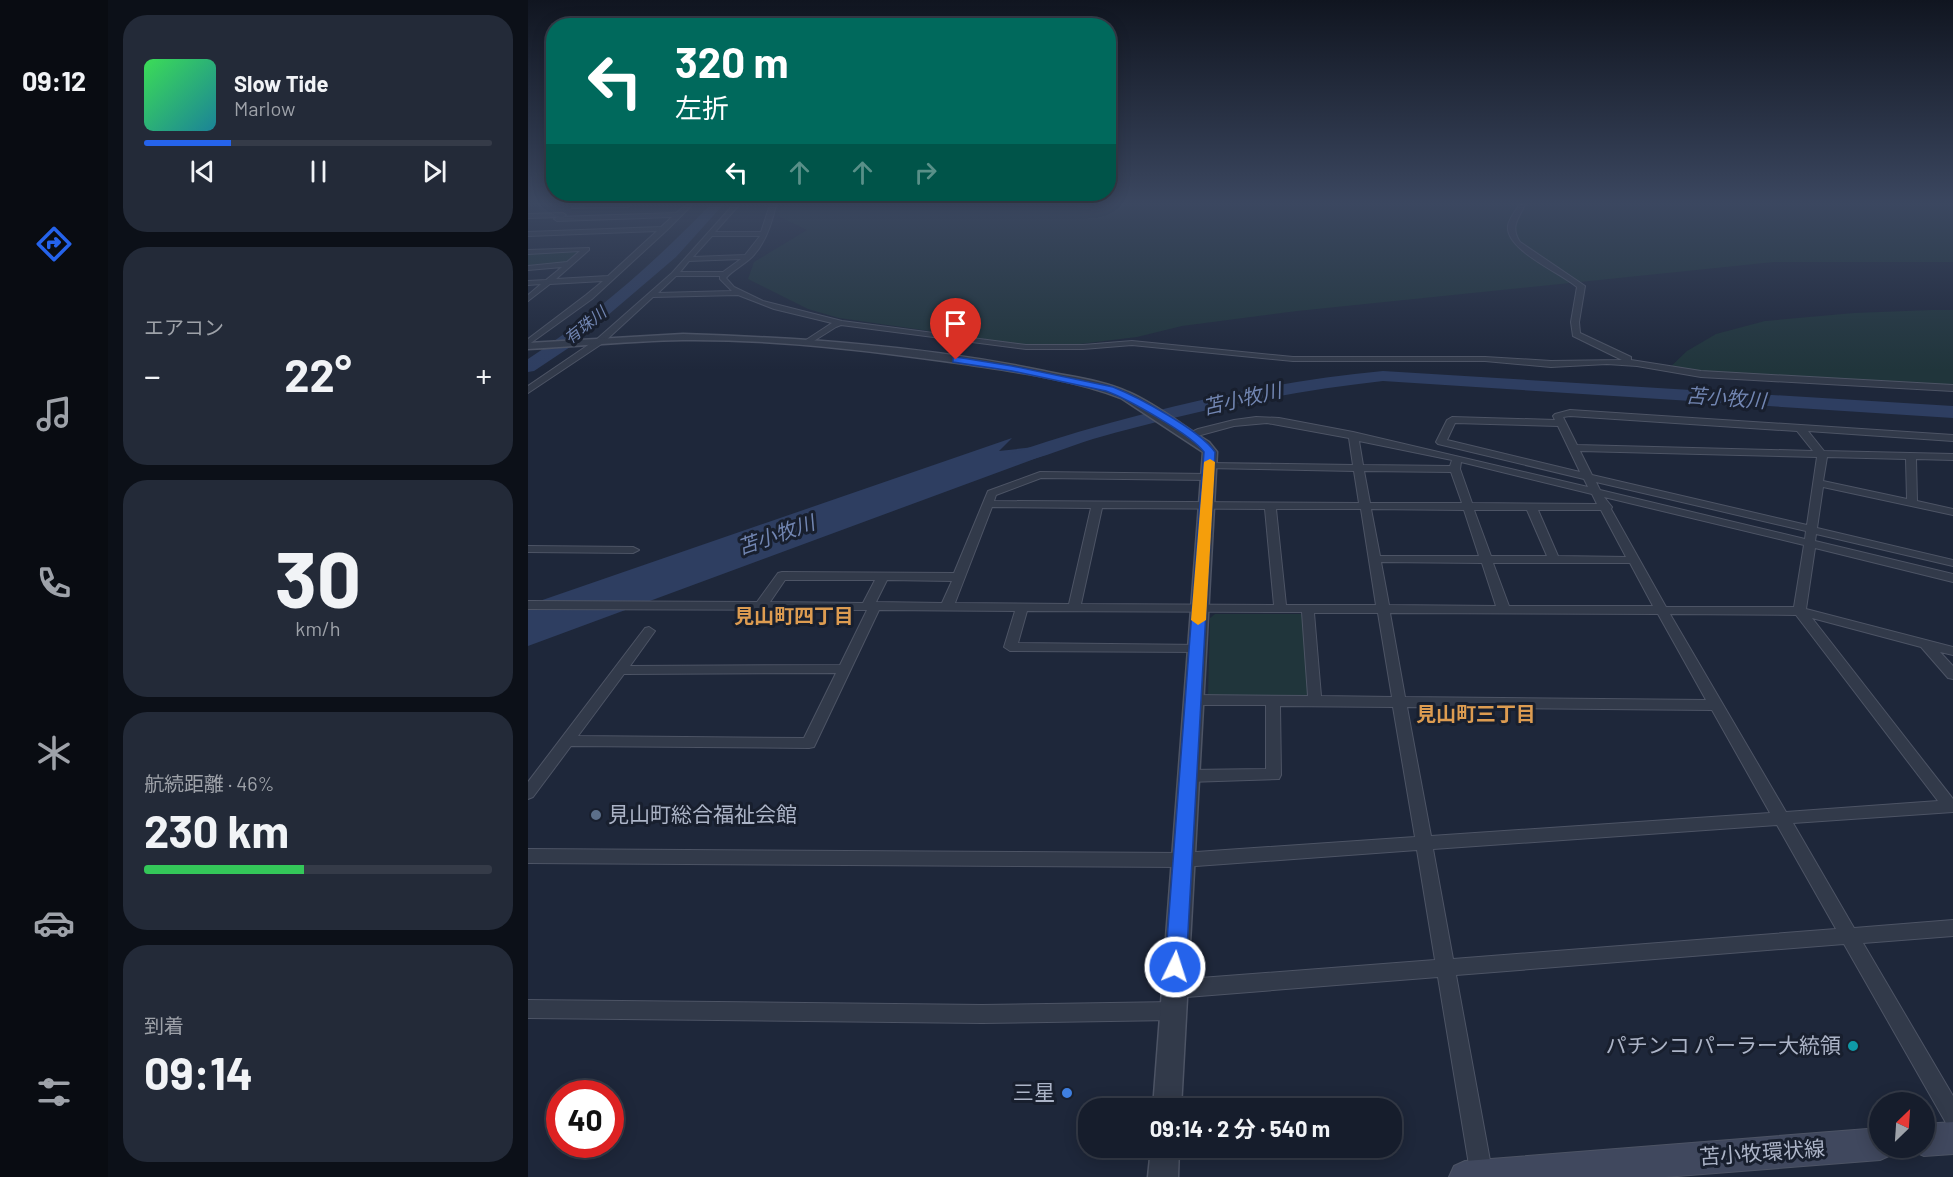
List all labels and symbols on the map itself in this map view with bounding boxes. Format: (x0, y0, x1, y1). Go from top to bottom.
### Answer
pin (930, 298, 981, 360)
water label: 有珠川 (560, 301, 611, 347)
water label: 苫小牧川 (1200, 377, 1285, 419)
water label: 苫小牧川 (1685, 382, 1769, 412)
water label: 苫小牧川 (734, 509, 819, 558)
district label: 見山町四丁目 (734, 603, 854, 627)
district label: 見山町三丁目 (1416, 701, 1536, 725)
place label: 見山町総合福祉会館 (608, 801, 797, 826)
marker: 見山町総合福祉会館 (589, 808, 603, 822)
position arrow (1143, 935, 1207, 999)
place label: パチンコ パーラー大統領 (1606, 1032, 1841, 1057)
marker: パチンコ パーラー大統領 (1846, 1039, 1860, 1053)
place label: 三星 (1013, 1079, 1055, 1104)
speed limit sign: 40 (546, 1080, 624, 1158)
marker: 三星 (1060, 1086, 1074, 1100)
north arrow (1869, 1092, 1935, 1158)
street label: 苫小牧環状線 (1698, 1135, 1826, 1168)

